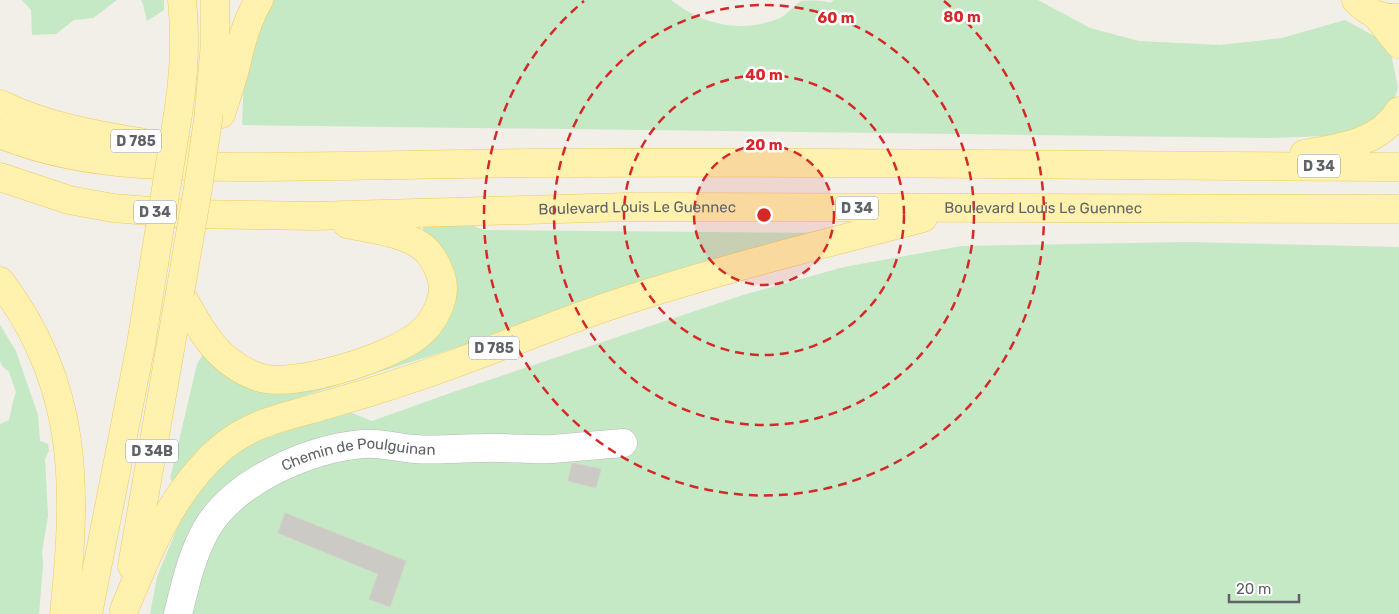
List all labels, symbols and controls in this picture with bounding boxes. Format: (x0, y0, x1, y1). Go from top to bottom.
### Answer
text: 80 m (943, 8, 981, 26)
text: 60 m (818, 9, 854, 27)
text: 40 m (745, 66, 783, 84)
road number: D 785 (111, 130, 161, 152)
text: 20 m (746, 136, 782, 154)
road number: D 34 (1298, 154, 1340, 178)
road number: D 34 (836, 197, 878, 220)
street label: Boulevard Louis Le Guennec (538, 198, 736, 219)
street label: Boulevard Louis Le Guennec (944, 199, 1142, 217)
road number: D 34 (134, 200, 176, 223)
centre of rings (755, 206, 773, 224)
road number: D 785 (469, 336, 519, 359)
street label: Chemin de Poulguinan (278, 435, 436, 475)
road number: D 34B (126, 440, 178, 462)
scale bar (1229, 572, 1299, 604)
text: 20 m (1236, 580, 1271, 598)

